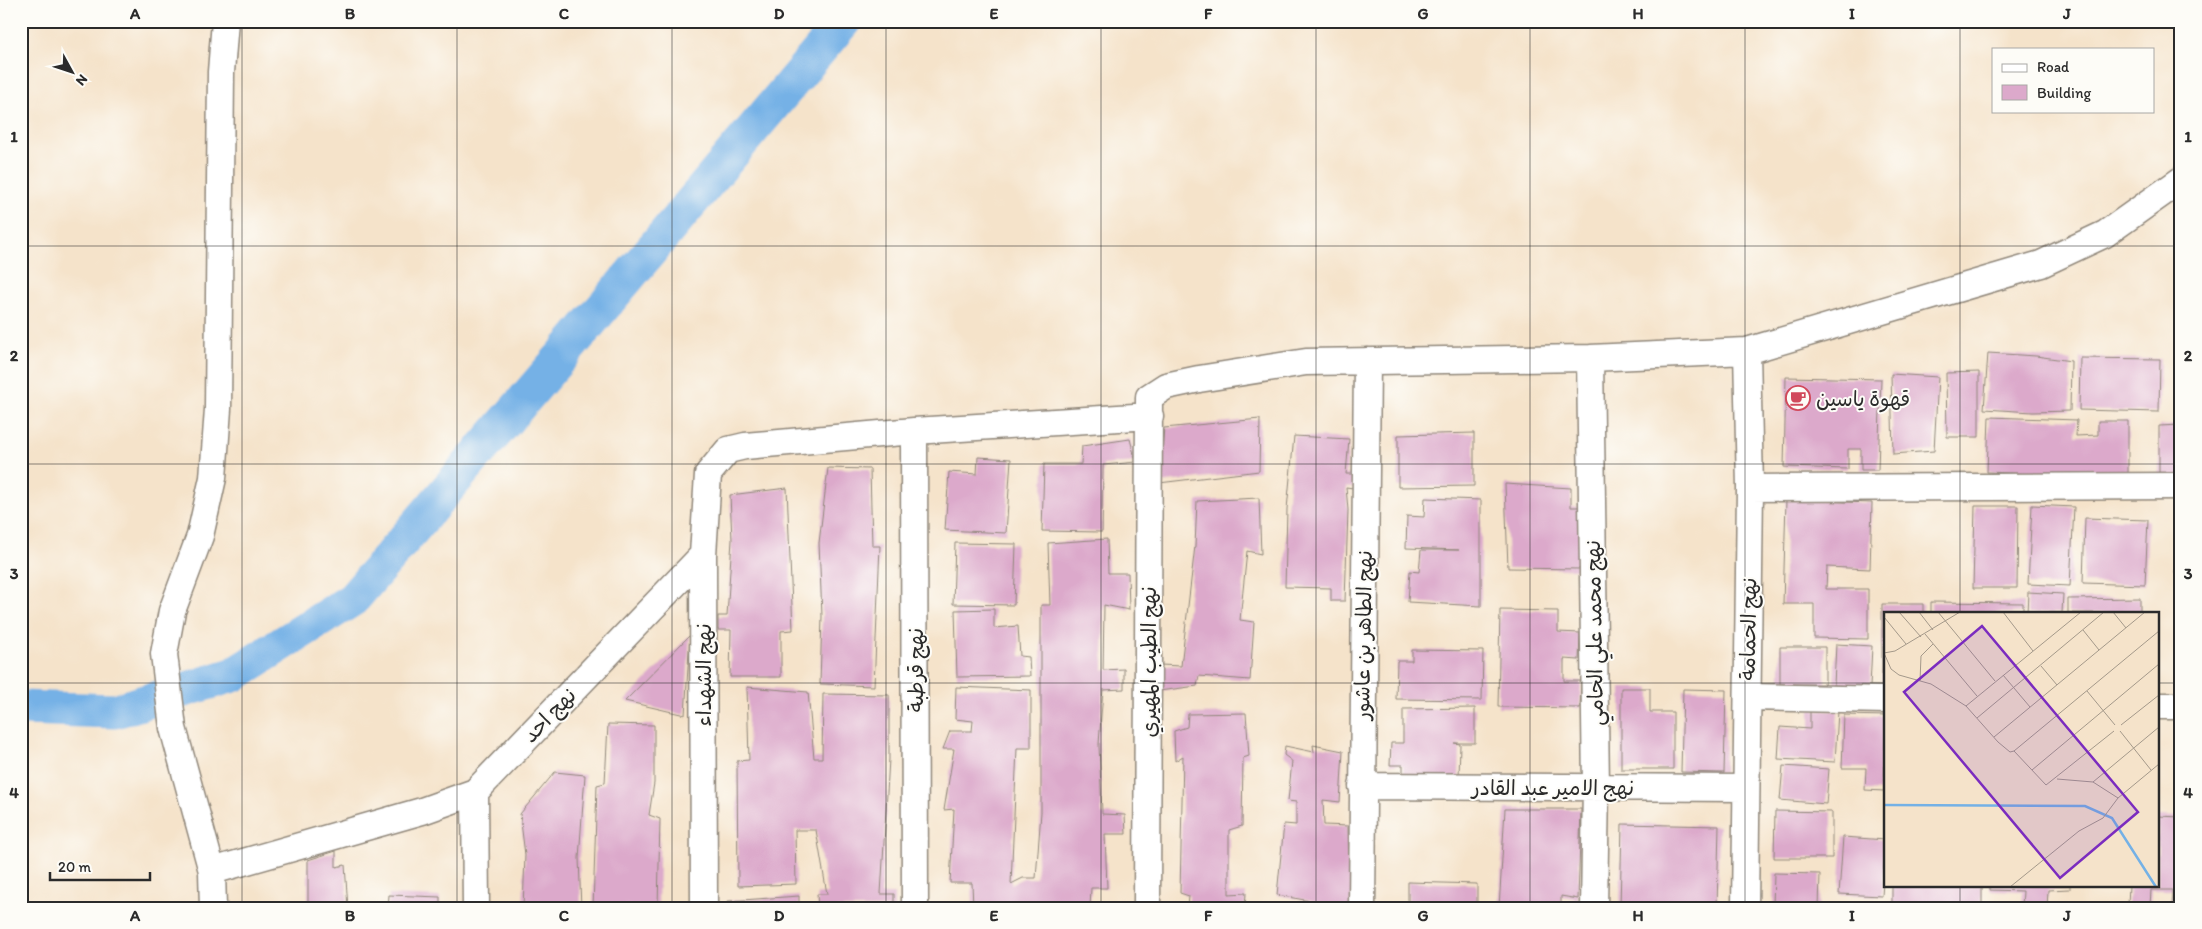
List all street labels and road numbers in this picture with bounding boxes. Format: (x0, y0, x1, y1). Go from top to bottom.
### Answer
street label: نهج محمد علي الحامي (1580, 540, 1615, 726)
street label: نهج الطاهر بن عاشور (1349, 550, 1379, 722)
street label: نهج الحمامة (1735, 577, 1763, 681)
street label: نهج الطيب المهيري (1136, 587, 1164, 738)
street label: نهج الشهداء (691, 623, 718, 727)
street label: نهج قرطبة (903, 628, 930, 712)
street label: نهج احد (517, 683, 582, 749)
street label: نهج الامير عبد القادر (1470, 775, 1634, 802)

